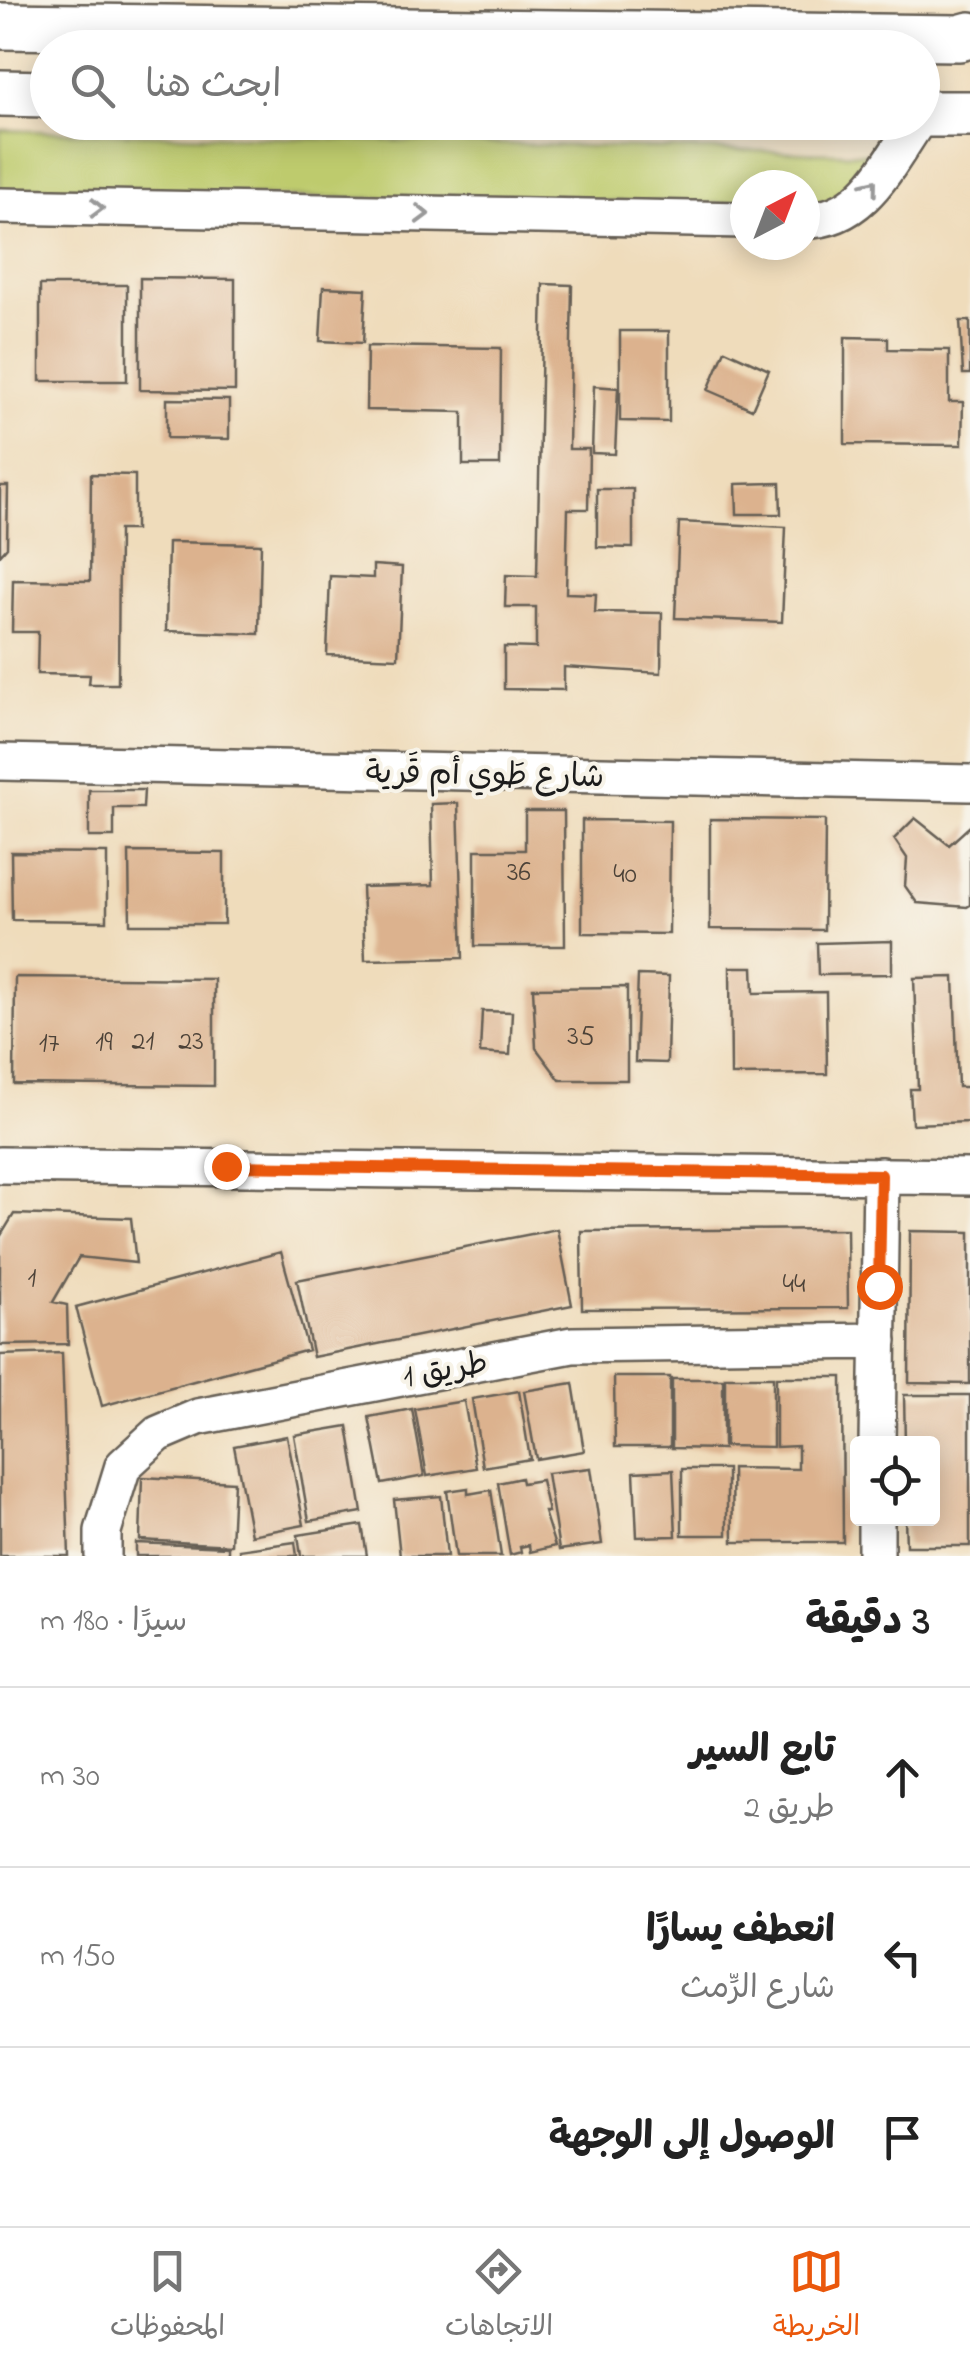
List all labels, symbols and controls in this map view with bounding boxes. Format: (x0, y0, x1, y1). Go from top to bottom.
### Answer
search box (30, 30, 940, 140)
icon: search (65, 58, 120, 113)
text: ابحث هنا (145, 59, 282, 115)
north arrow (730, 170, 820, 260)
one-way arrow (860, 180, 877, 198)
one-way arrow (90, 197, 106, 219)
one-way arrow (416, 203, 431, 225)
street label: شارع طَوي أم قَرية (365, 750, 605, 802)
house number: 36 (507, 853, 531, 894)
house number: 40 (613, 855, 637, 896)
house number: 35 (567, 1017, 595, 1058)
house number: 21 (132, 1022, 155, 1063)
house number: 23 (178, 1022, 204, 1063)
house number: 19 (95, 1023, 113, 1064)
house number: 17 (39, 1024, 60, 1065)
route end (204, 1144, 250, 1190)
house number: 1 (28, 1259, 37, 1300)
route start (857, 1264, 903, 1310)
house number: 44 (782, 1265, 806, 1306)
street label: طريق 1 (399, 1341, 492, 1402)
map controls (850, 1436, 940, 1526)
button: locate (850, 1436, 940, 1526)
text: 3 دقيقة (805, 1592, 930, 1653)
text: سيرًا · 180 m (40, 1599, 187, 1646)
text: تابع السير (690, 1724, 835, 1780)
icon: ahead (875, 1750, 930, 1805)
text: 30 m (40, 1754, 100, 1801)
text: طريق 2 (744, 1786, 835, 1833)
text: انعطف يسارًا (646, 1904, 835, 1960)
icon: left (875, 1930, 930, 1985)
text: 150 m (40, 1934, 115, 1981)
text: شارع الرِّمث (680, 1966, 835, 2013)
icon: arrive (875, 2110, 930, 2165)
text: الوصول إلى الوجهة (549, 2111, 835, 2167)
tab: المحفوظات (110, 2244, 225, 2350)
tab: الاتجاهات (445, 2244, 553, 2350)
tab: الخريطة (773, 2244, 860, 2350)

